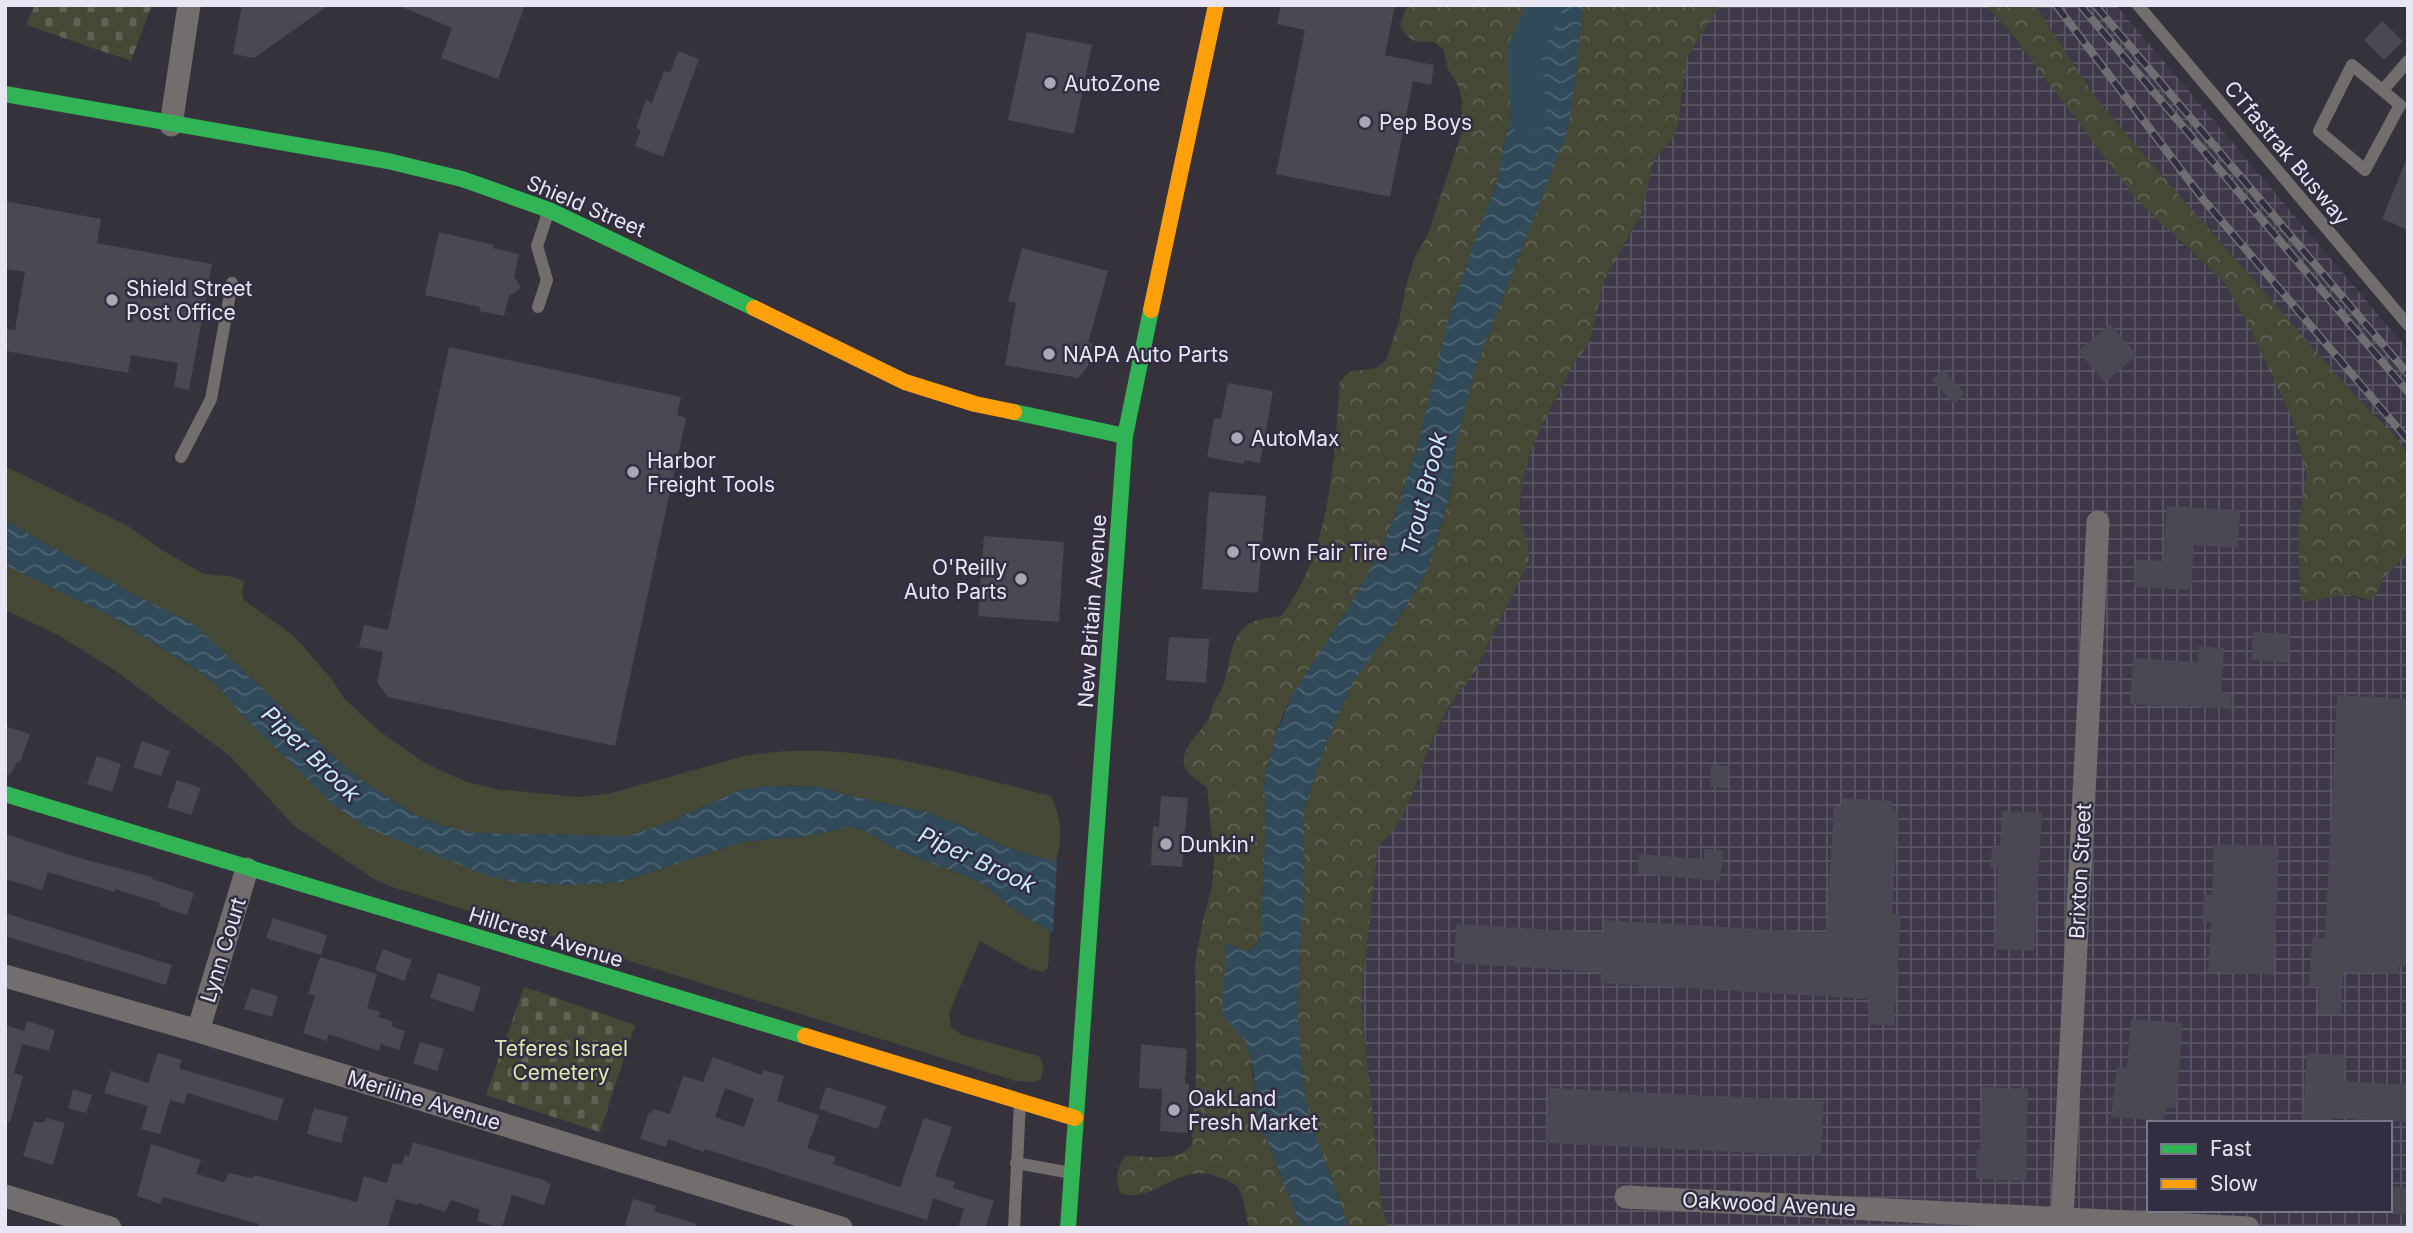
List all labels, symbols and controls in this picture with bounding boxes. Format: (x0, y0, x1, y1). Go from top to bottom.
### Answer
place label: AutoZone (1064, 71, 1161, 96)
marker: AutoZone (1042, 75, 1058, 91)
street label: CTfastrak Busway (2219, 76, 2355, 230)
place label: Pep Boys (1379, 110, 1472, 135)
marker: Pep Boys (1357, 114, 1373, 130)
street label: Shield Street (523, 170, 649, 242)
place label: Shield Street Post Office (126, 276, 252, 325)
marker: Shield Street Post Office (104, 292, 120, 308)
place label: NAPA Auto Parts (1063, 342, 1229, 367)
marker: NAPA Auto Parts (1041, 346, 1057, 362)
place label: AutoMax (1251, 426, 1339, 451)
water label: Trout Brook (1395, 429, 1453, 559)
marker: AutoMax (1229, 430, 1245, 446)
place label: Harbor Freight Tools (647, 448, 775, 497)
marker: Harbor Freight Tools (625, 464, 641, 480)
street label: New Britain Avenue (1073, 513, 1111, 709)
place label: Town Fair Tire (1247, 540, 1388, 565)
marker: Town Fair Tire (1225, 544, 1241, 560)
place label: O'Reilly Auto Parts (904, 555, 1007, 604)
marker: O'Reilly Auto Parts (1013, 571, 1029, 587)
water label: Piper Brook (256, 700, 366, 808)
street label: Brixton Street (2064, 802, 2096, 939)
water label: Piper Brook (914, 821, 1040, 900)
place label: Dunkin' (1180, 832, 1255, 857)
marker: Dunkin' (1158, 836, 1174, 852)
street label: Lynn Court (195, 894, 251, 1006)
street label: Hillcrest Avenue (466, 902, 626, 972)
park label: Teferes Israel Cemetery (494, 1036, 628, 1085)
street label: Meriline Avenue (344, 1065, 504, 1135)
place label: OakLand Fresh Market (1188, 1086, 1318, 1135)
marker: OakLand Fresh Market (1166, 1102, 1182, 1118)
legend (2147, 1121, 2392, 1212)
text: Fast (2210, 1136, 2252, 1161)
text: Slow (2210, 1171, 2258, 1196)
street label: Oakwood Avenue (1682, 1187, 1856, 1221)

